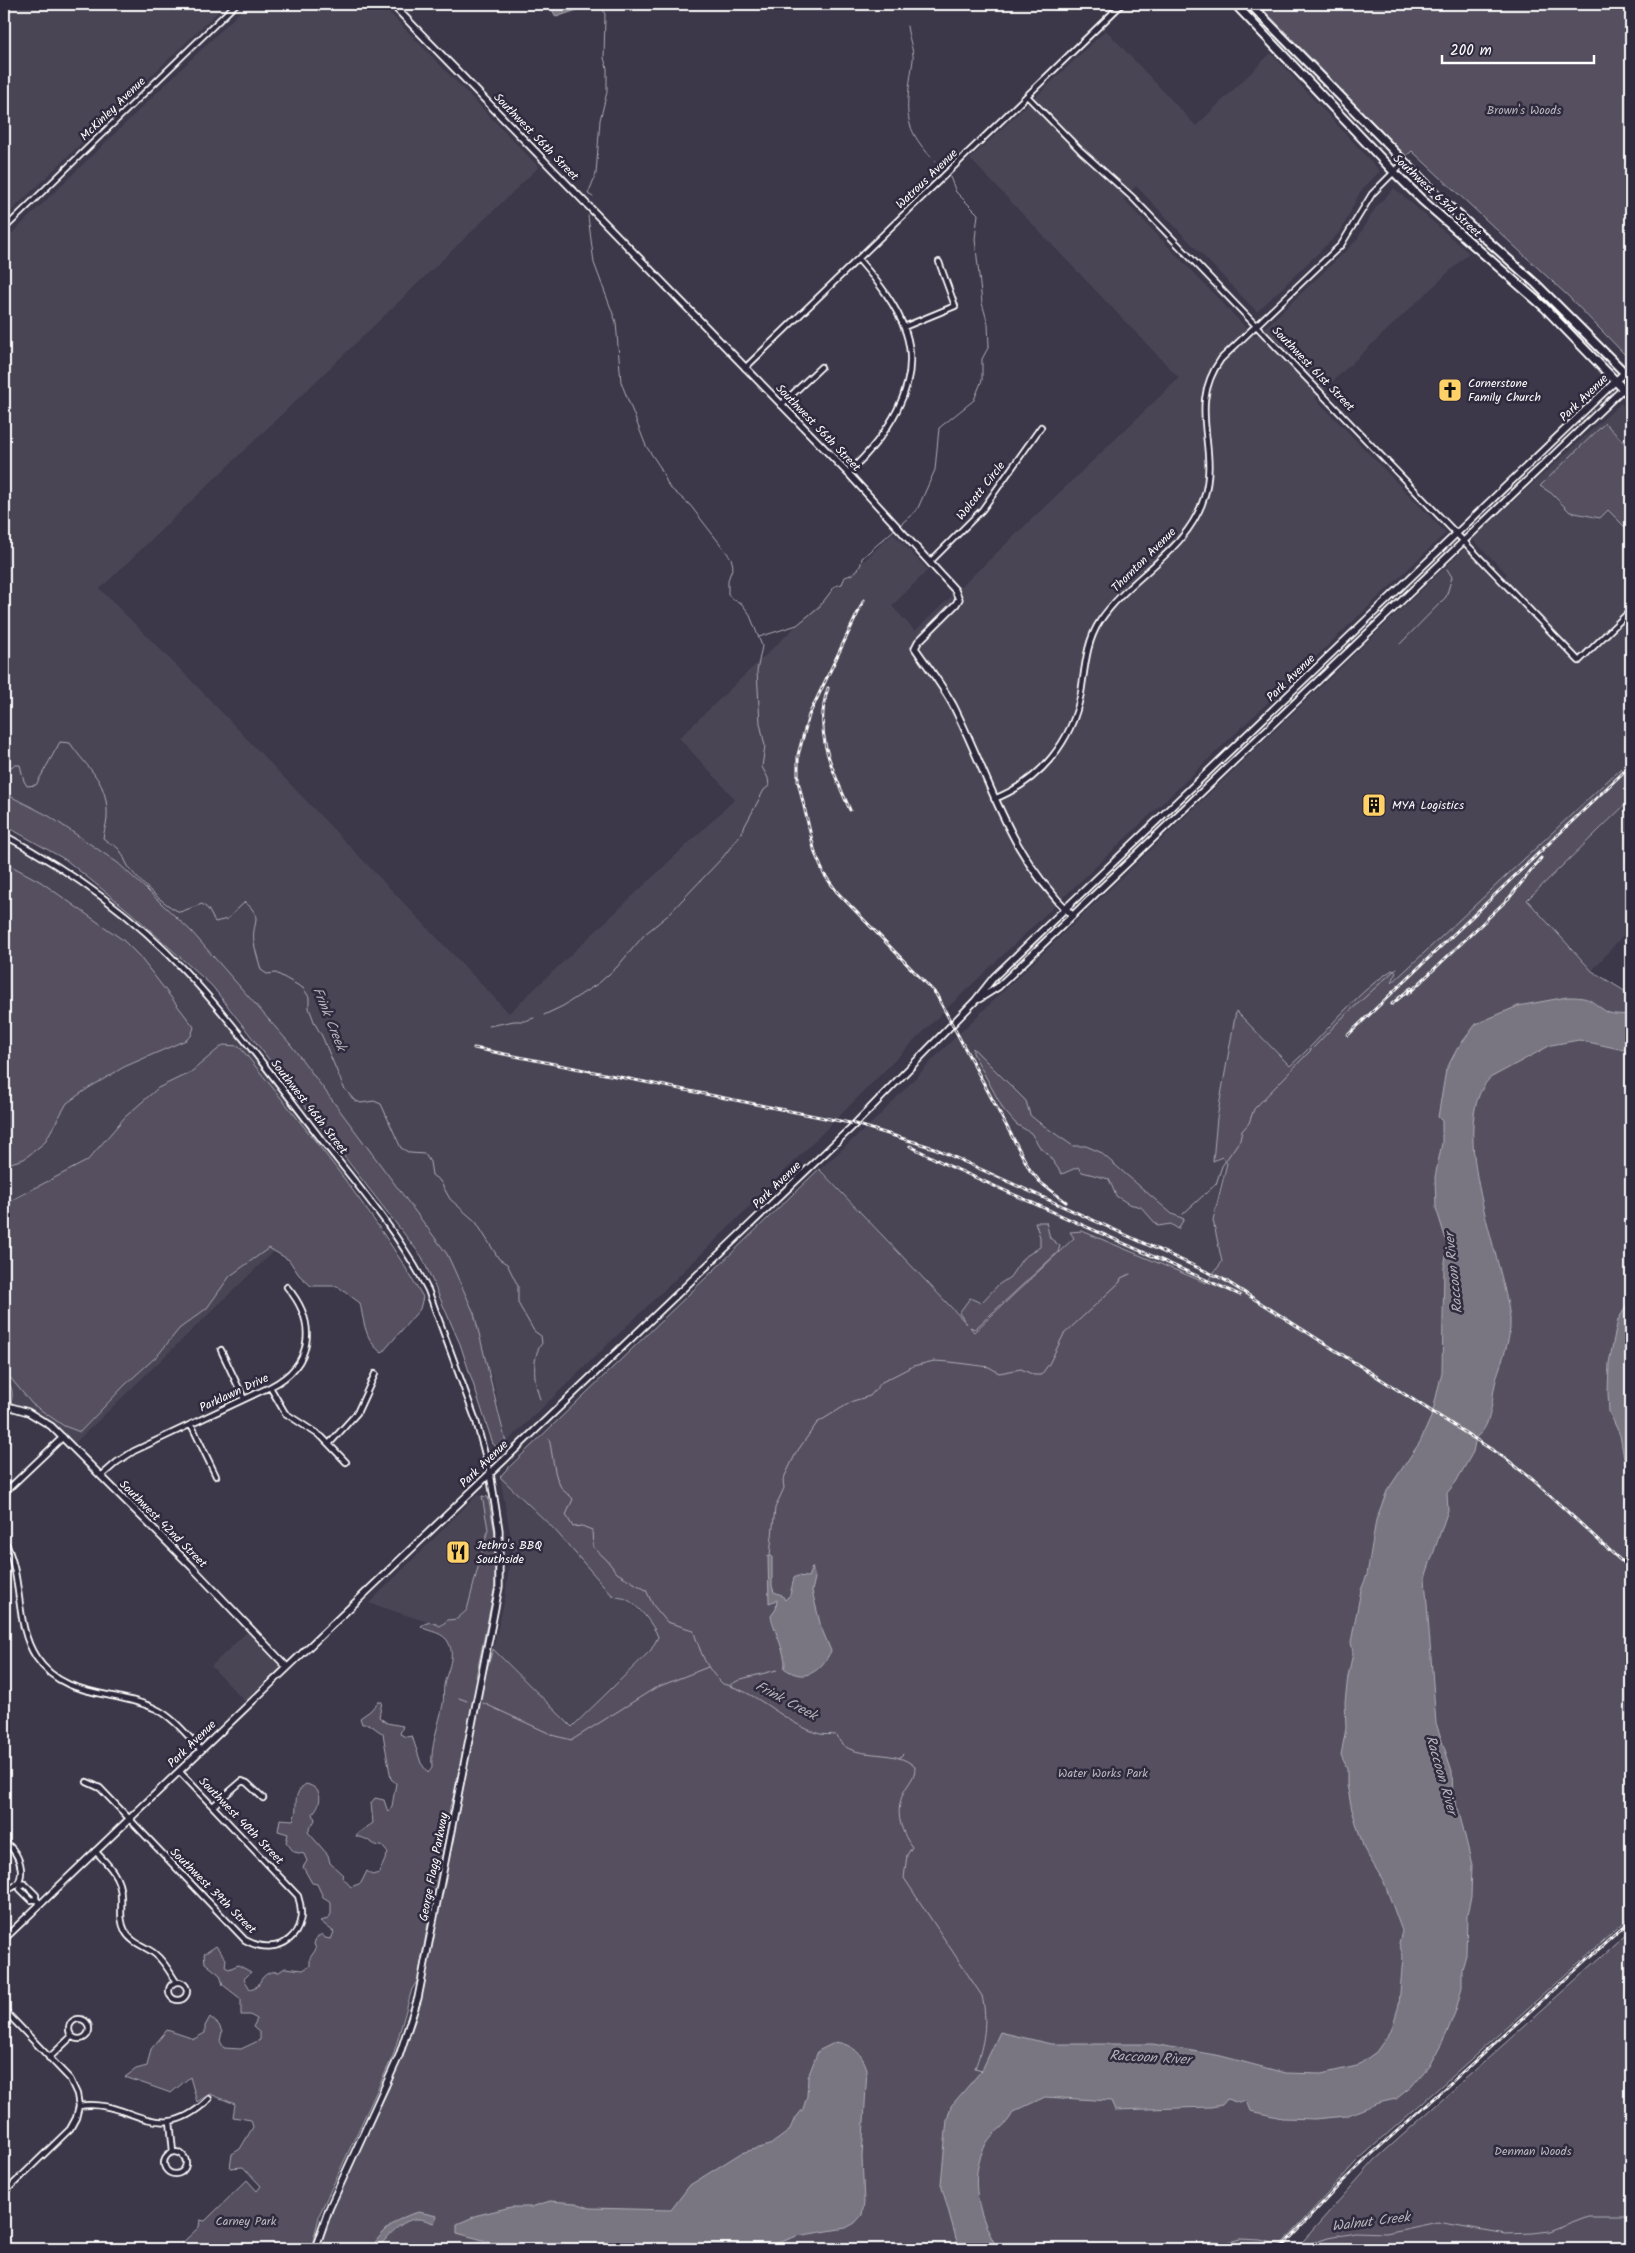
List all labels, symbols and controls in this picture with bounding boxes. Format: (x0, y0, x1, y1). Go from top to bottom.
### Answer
scale bar (1442, 32, 1595, 64)
text: 200 m (1450, 39, 1492, 63)
street label: McKinley Avenue (76, 72, 151, 145)
street label: Southwest 56th Street (489, 89, 583, 186)
park label: Brown's Woods (1487, 101, 1561, 120)
street label: Watrous Avenue (892, 144, 963, 214)
street label: Southwest 63rd Street (1388, 150, 1486, 243)
street label: Southwest 61st Street (1267, 322, 1359, 416)
street label: Park Avenue (1555, 369, 1613, 426)
place label: Cornerstone Family Church (1468, 374, 1541, 407)
church icon: Cornerstone Family Church (1437, 377, 1463, 403)
street label: Southwest 56th Street (771, 380, 865, 477)
street label: Wolcott Circle (952, 457, 1011, 525)
street label: Thornton Avenue (1107, 523, 1181, 597)
street label: Park Avenue (1262, 649, 1320, 706)
building icon: MYA Logistics (1361, 792, 1387, 818)
place label: MYA Logistics (1392, 796, 1464, 815)
water label: Frink Creek (306, 984, 353, 1056)
street label: Southwest 46th Street (266, 1055, 353, 1159)
street label: Park Avenue (748, 1156, 806, 1213)
water label: Raccoon River (1438, 1228, 1469, 1315)
street label: Parklawn Drive (196, 1368, 272, 1417)
street label: Park Avenue (455, 1435, 513, 1492)
street label: Southwest 42nd Street (115, 1476, 212, 1573)
place label: Jethro's BBQ Southside (476, 1536, 542, 1569)
restaurant icon: Jethro's BBQ Southside (445, 1539, 471, 1565)
water label: Frink Creek (751, 1676, 823, 1728)
street label: Park Avenue (163, 1715, 221, 1772)
water label: Raccoon River (1419, 1733, 1464, 1820)
park label: Water Works Park (1058, 1764, 1148, 1783)
street label: Southwest 40th Street (194, 1773, 288, 1869)
street label: George Flagg Parkway (414, 1811, 454, 1923)
street label: Southwest 39th Street (165, 1843, 261, 1939)
water label: Raccoon River (1109, 2045, 1195, 2071)
park label: Denman Woods (1494, 2142, 1572, 2161)
water label: Walnut Creek (1331, 2206, 1414, 2238)
park label: Carney Park (216, 2212, 277, 2231)

